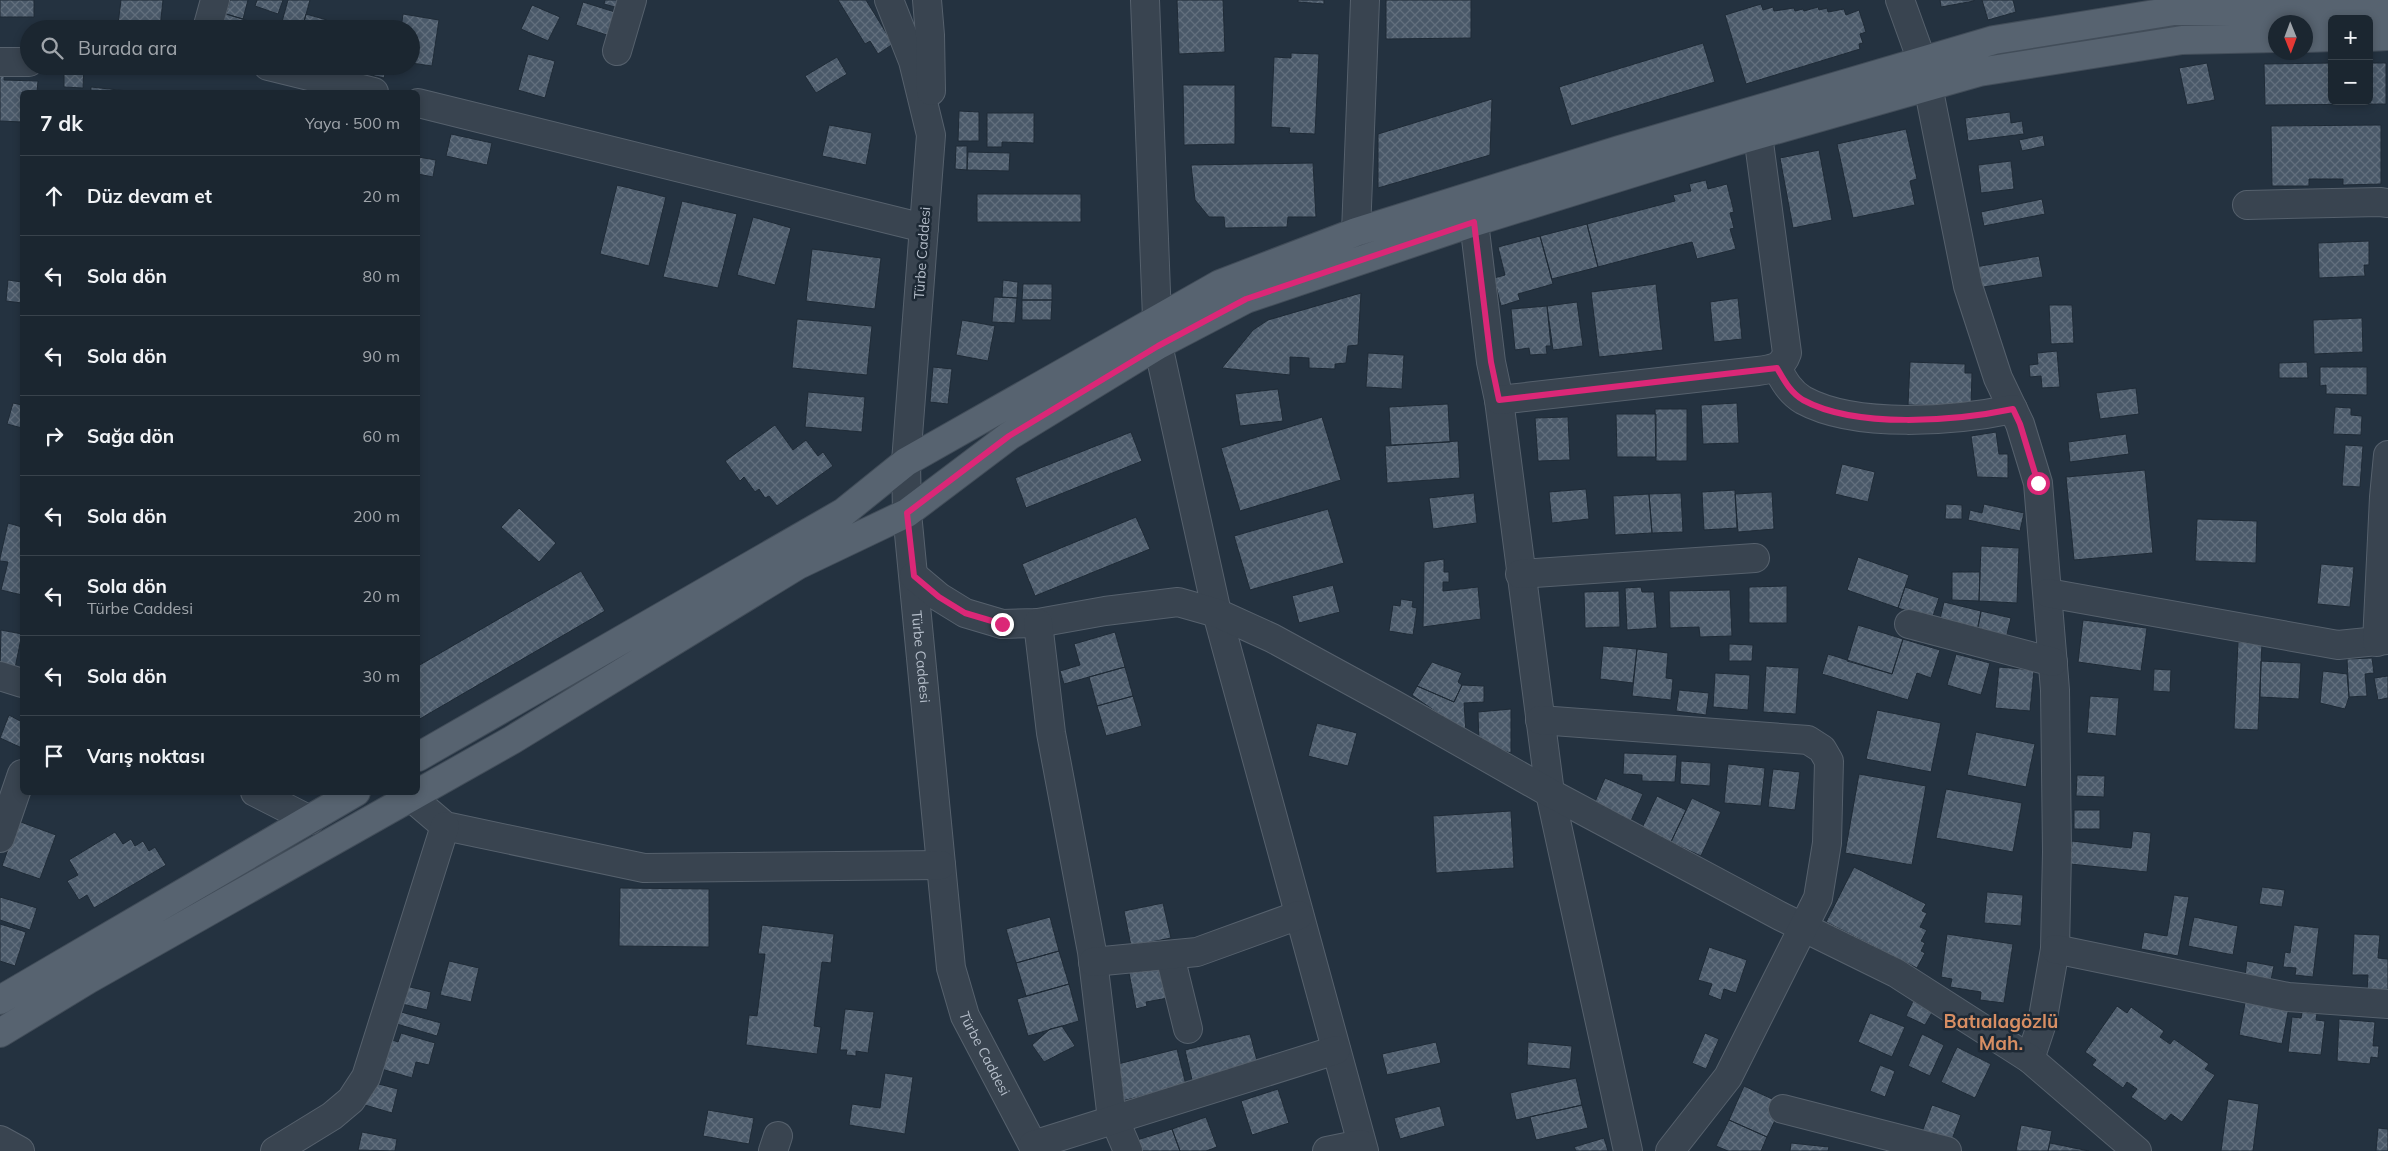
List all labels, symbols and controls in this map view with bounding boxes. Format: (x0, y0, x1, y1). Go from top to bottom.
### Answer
north arrow (2268, 15, 2313, 60)
map controls (2328, 15, 2373, 105)
button: + (2328, 15, 2373, 60)
search box (20, 20, 420, 75)
icon: search (38, 34, 66, 62)
text: Burada ara (78, 36, 177, 60)
button: − (2328, 60, 2373, 105)
text: 7 dk (40, 110, 83, 136)
text: Yaya · 500 m (305, 113, 400, 133)
icon: ahead (40, 182, 68, 210)
text: Düz devam et (87, 184, 212, 208)
text: 20 m (363, 186, 400, 206)
street label: Türbe Caddesi (910, 206, 934, 300)
icon: left (40, 262, 68, 290)
text: Sola dön (87, 264, 167, 288)
text: 80 m (363, 266, 400, 286)
icon: left (40, 342, 68, 370)
text: Sola dön (87, 344, 167, 368)
text: 90 m (363, 346, 400, 366)
icon: right (40, 422, 68, 450)
text: Sağa dön (87, 424, 174, 448)
text: 60 m (363, 426, 400, 446)
route start (2027, 472, 2050, 495)
icon: left (40, 502, 68, 530)
text: Sola dön (87, 504, 167, 528)
text: 200 m (353, 506, 400, 526)
text: Sola dön (87, 574, 167, 598)
icon: left (40, 582, 68, 610)
text: 20 m (363, 586, 400, 606)
text: Türbe Caddesi (87, 598, 193, 618)
street label: Türbe Caddesi (907, 610, 934, 704)
route end (991, 613, 1014, 636)
icon: left (40, 662, 68, 690)
text: Sola dön (87, 664, 167, 688)
text: 30 m (363, 666, 400, 686)
icon: arrive (40, 742, 68, 770)
text: Varış noktası (87, 744, 205, 768)
street label: Türbe Caddesi (955, 1009, 1014, 1099)
district label: Batıalagözlü Mah. (1944, 1009, 2058, 1055)

